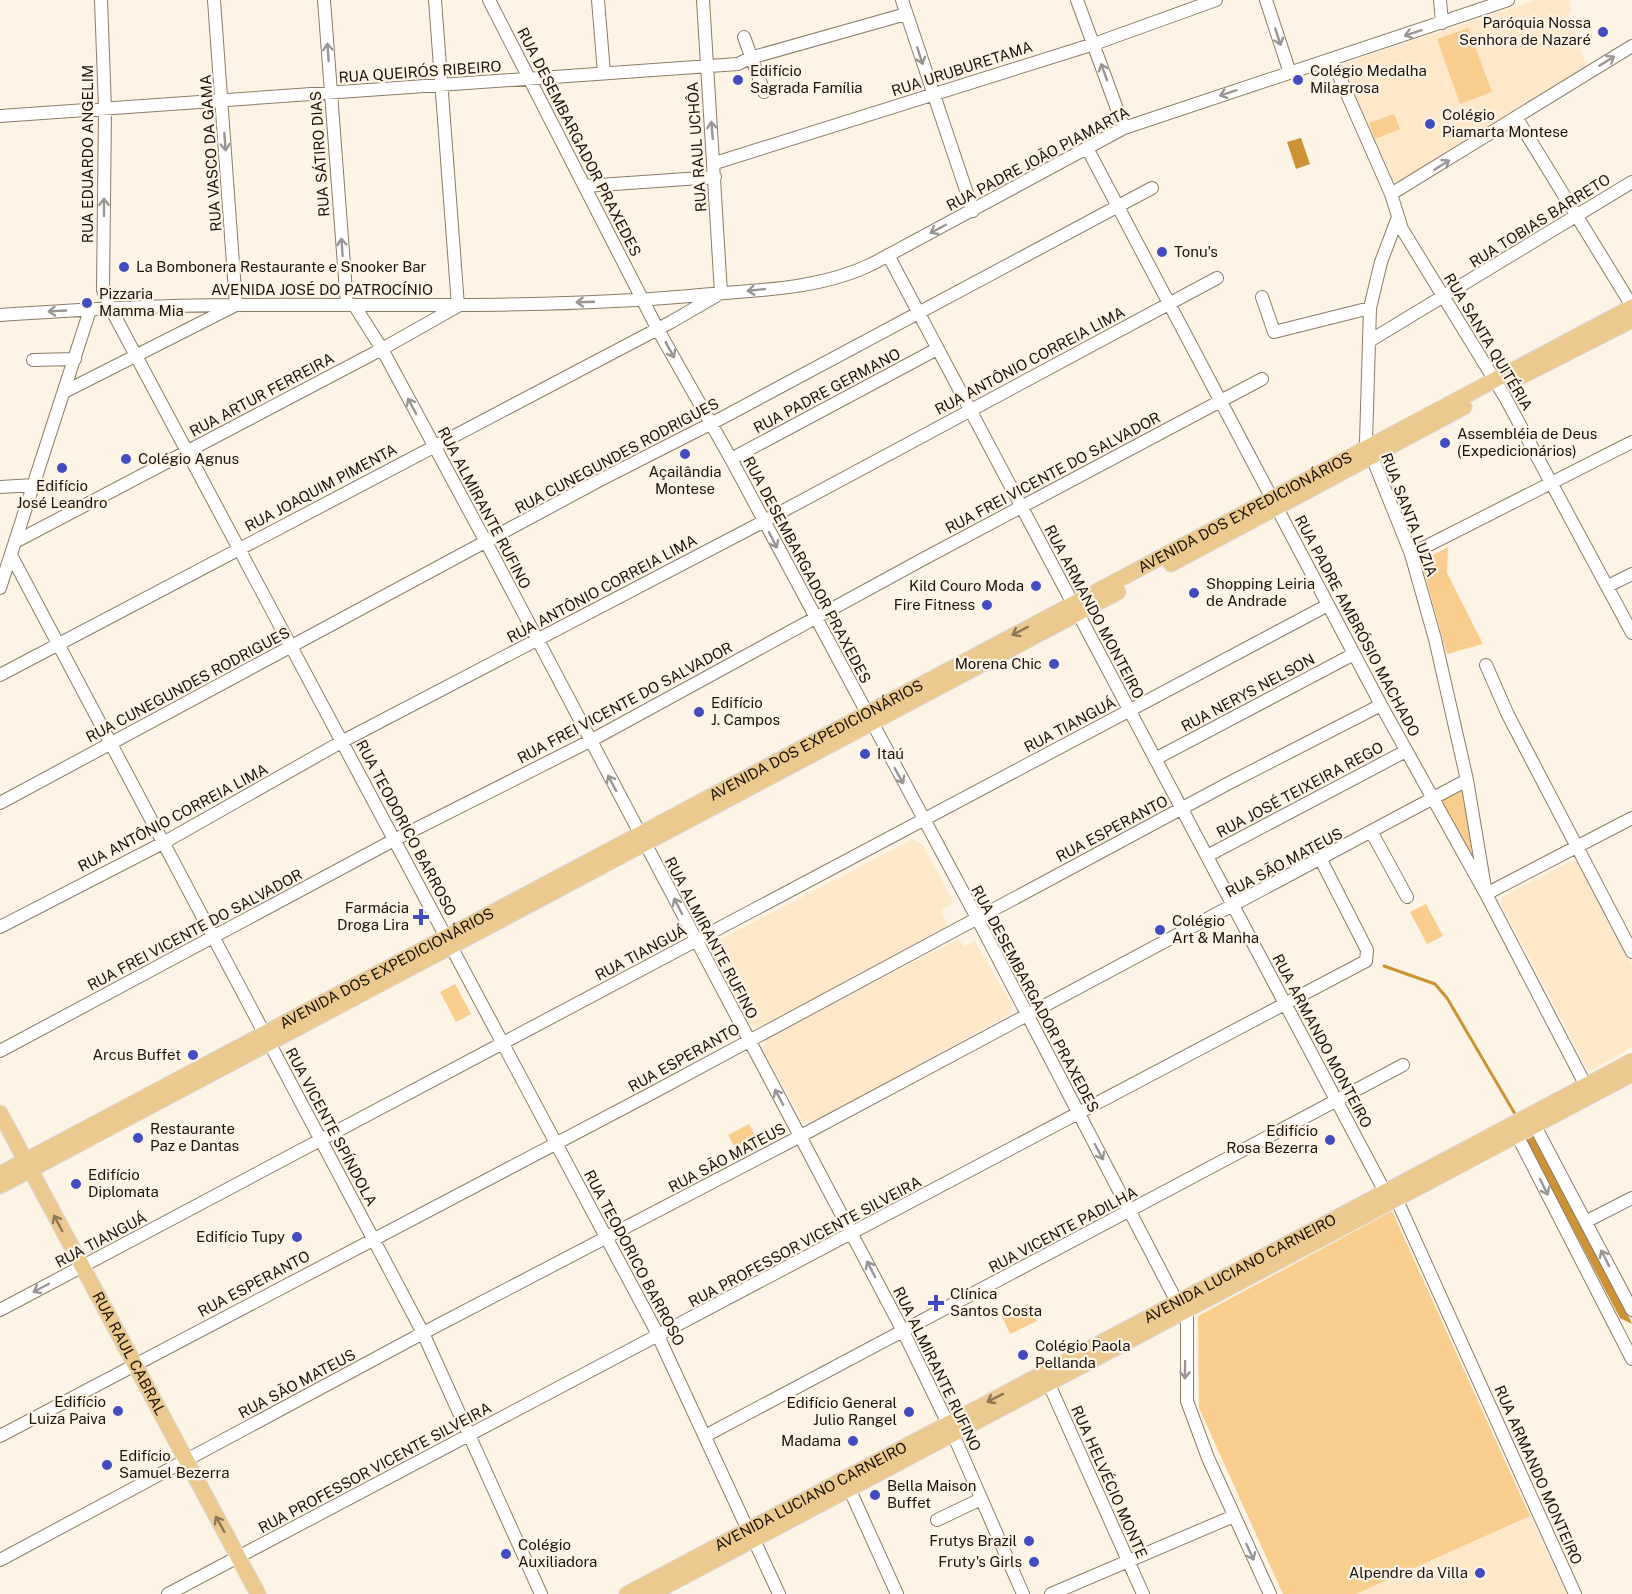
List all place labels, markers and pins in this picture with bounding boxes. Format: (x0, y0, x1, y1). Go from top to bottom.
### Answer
place label: Paróquia Nossa Senhora de Nazaré (1459, 14, 1591, 48)
marker: Paróquia Nossa Senhora de Nazaré (1596, 25, 1610, 39)
place label: Edifício Sagrada Família (750, 62, 863, 96)
place label: Colégio Medalha Milagrosa (1310, 62, 1427, 96)
marker: Edifício Sagrada Família (731, 73, 745, 87)
marker: Colégio Medalha Milagrosa (1291, 73, 1305, 87)
place label: Colégio Piamarta Montese (1442, 106, 1568, 140)
marker: Colégio Piamarta Montese (1423, 117, 1437, 131)
place label: Tonu's (1174, 243, 1218, 260)
marker: Tonu's (1155, 245, 1169, 259)
place label: La Bombonera Restaurante e Snooker Bar (136, 258, 427, 275)
marker: La Bombonera Restaurante e Snooker Bar (117, 260, 131, 274)
place label: Pizzaria Mamma Mia (99, 285, 184, 319)
marker: Pizzaria Mamma Mia (80, 296, 94, 310)
place label: Assembléia de Deus (Expedicionários) (1457, 425, 1597, 459)
marker: Assembléia de Deus (Expedicionários) (1438, 436, 1452, 450)
marker: Açailândia Montese (678, 447, 692, 461)
place label: Colégio Agnus (138, 450, 239, 467)
marker: Colégio Agnus (119, 452, 133, 466)
marker: Edifício José Leandro (55, 461, 69, 475)
place label: Açailândia Montese (648, 463, 722, 497)
place label: Edifício José Leandro (17, 477, 107, 511)
place label: Shopping Leiria de Andrade (1206, 575, 1315, 609)
place label: Kild Couro Moda (909, 577, 1024, 594)
marker: Kild Couro Moda (1029, 579, 1043, 593)
marker: Shopping Leiria de Andrade (1187, 586, 1201, 600)
place label: Fire Fitness (894, 596, 975, 613)
marker: Fire Fitness (980, 598, 994, 612)
place label: Morena Chic (955, 655, 1042, 672)
marker: Morena Chic (1047, 657, 1061, 671)
place label: Edifício J. Campos (711, 694, 780, 728)
marker: Edifício J. Campos (692, 705, 706, 719)
place label: Itaú (877, 745, 904, 762)
marker: Itaú (858, 747, 872, 761)
place label: Farmácia Droga Lira (337, 899, 409, 933)
marker: Farmácia Droga Lira (414, 910, 428, 924)
place label: Colégio Art & Manha (1172, 912, 1259, 946)
marker: Colégio Art & Manha (1153, 923, 1167, 937)
place label: Arcus Buffet (92, 1046, 181, 1063)
marker: Arcus Buffet (186, 1048, 200, 1062)
place label: Restaurante Paz e Dantas (150, 1120, 239, 1154)
place label: Edifício Rosa Bezerra (1226, 1122, 1318, 1156)
marker: Restaurante Paz e Dantas (131, 1131, 145, 1145)
marker: Edifício Rosa Bezerra (1323, 1133, 1337, 1147)
place label: Edifício Diplomata (88, 1166, 159, 1200)
marker: Edifício Diplomata (69, 1177, 83, 1191)
place label: Edifício Tupy (196, 1228, 285, 1245)
marker: Edifício Tupy (290, 1230, 304, 1244)
place label: Clínica Santos Costa (950, 1285, 1042, 1319)
marker: Clínica Santos Costa (927, 1294, 945, 1312)
place label: Colégio Paola Pellanda (1035, 1337, 1130, 1371)
marker: Colégio Paola Pellanda (1016, 1348, 1030, 1362)
place label: Edifício Luiza Paiva (28, 1393, 106, 1427)
place label: Edifício General Julio Rangel (787, 1394, 897, 1428)
marker: Edifício Luiza Paiva (111, 1404, 125, 1418)
marker: Edifício General Julio Rangel (902, 1405, 916, 1419)
place label: Madama (781, 1432, 841, 1449)
marker: Madama (846, 1434, 860, 1448)
place label: Edifício Samuel Bezerra (119, 1447, 230, 1481)
marker: Edifício Samuel Bezerra (100, 1458, 114, 1472)
place label: Bella Maison Buffet (887, 1477, 976, 1511)
marker: Bella Maison Buffet (868, 1488, 882, 1502)
place label: Frutys Brazil (929, 1532, 1017, 1549)
marker: Frutys Brazil (1022, 1534, 1036, 1548)
place label: Colégio Auxiliadora (518, 1536, 597, 1570)
marker: Colégio Auxiliadora (499, 1547, 513, 1561)
place label: Fruty's Girls (938, 1553, 1022, 1570)
marker: Fruty's Girls (1027, 1555, 1041, 1569)
place label: Alpendre da Villa (1349, 1564, 1468, 1581)
marker: Alpendre da Villa (1473, 1566, 1487, 1580)

